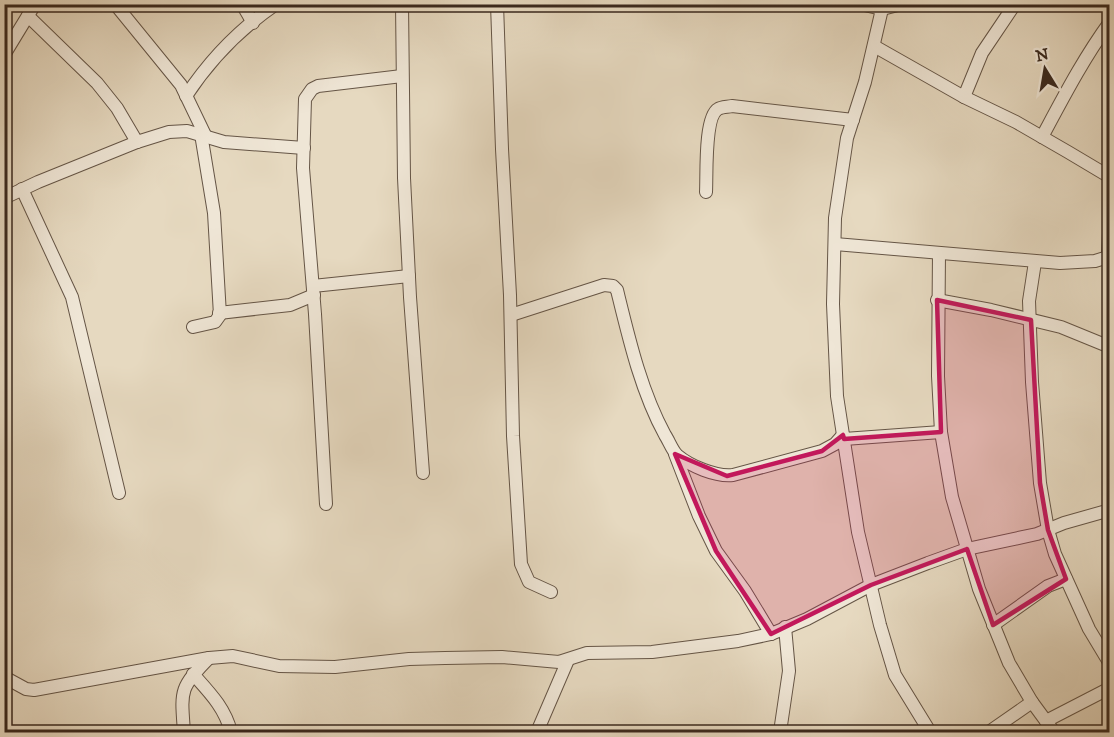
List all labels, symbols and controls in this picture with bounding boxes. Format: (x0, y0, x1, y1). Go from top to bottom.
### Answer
north arrow (1015, 39, 1075, 99)
text: N (1034, 44, 1051, 66)

